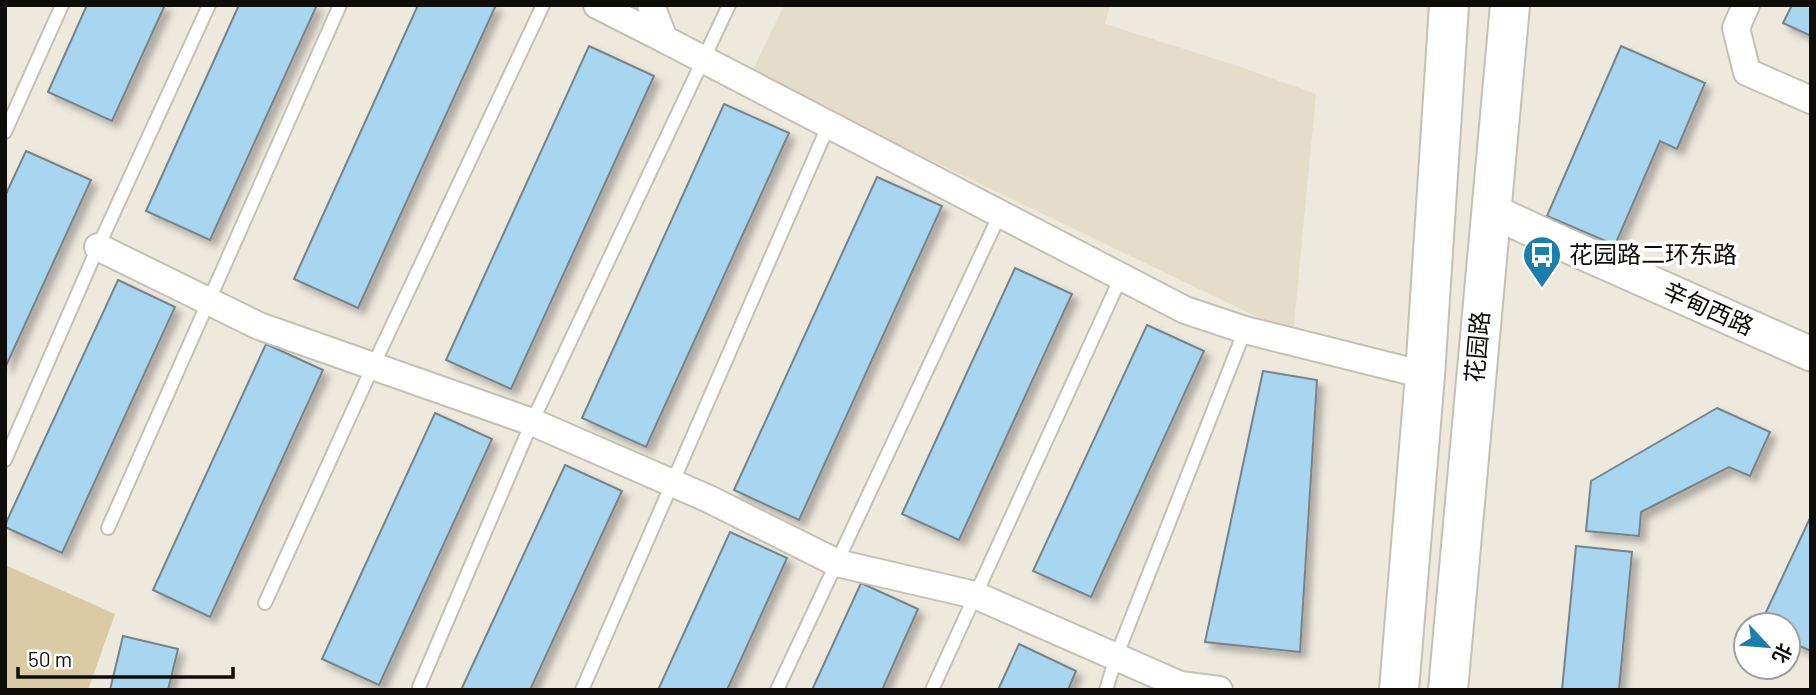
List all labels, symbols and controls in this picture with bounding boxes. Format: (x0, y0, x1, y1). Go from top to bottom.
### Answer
bus stop icon: 花园路二环东路 (1521, 234, 1563, 289)
place label: 花园路二环东路 (1569, 239, 1737, 268)
street label: 辛甸西路 (1659, 275, 1758, 340)
street label: 花园路 (1459, 310, 1494, 384)
north arrow (1732, 611, 1802, 681)
scale bar (18, 636, 233, 680)
text: 北 (1768, 640, 1797, 667)
text: 50 m (28, 646, 72, 671)

